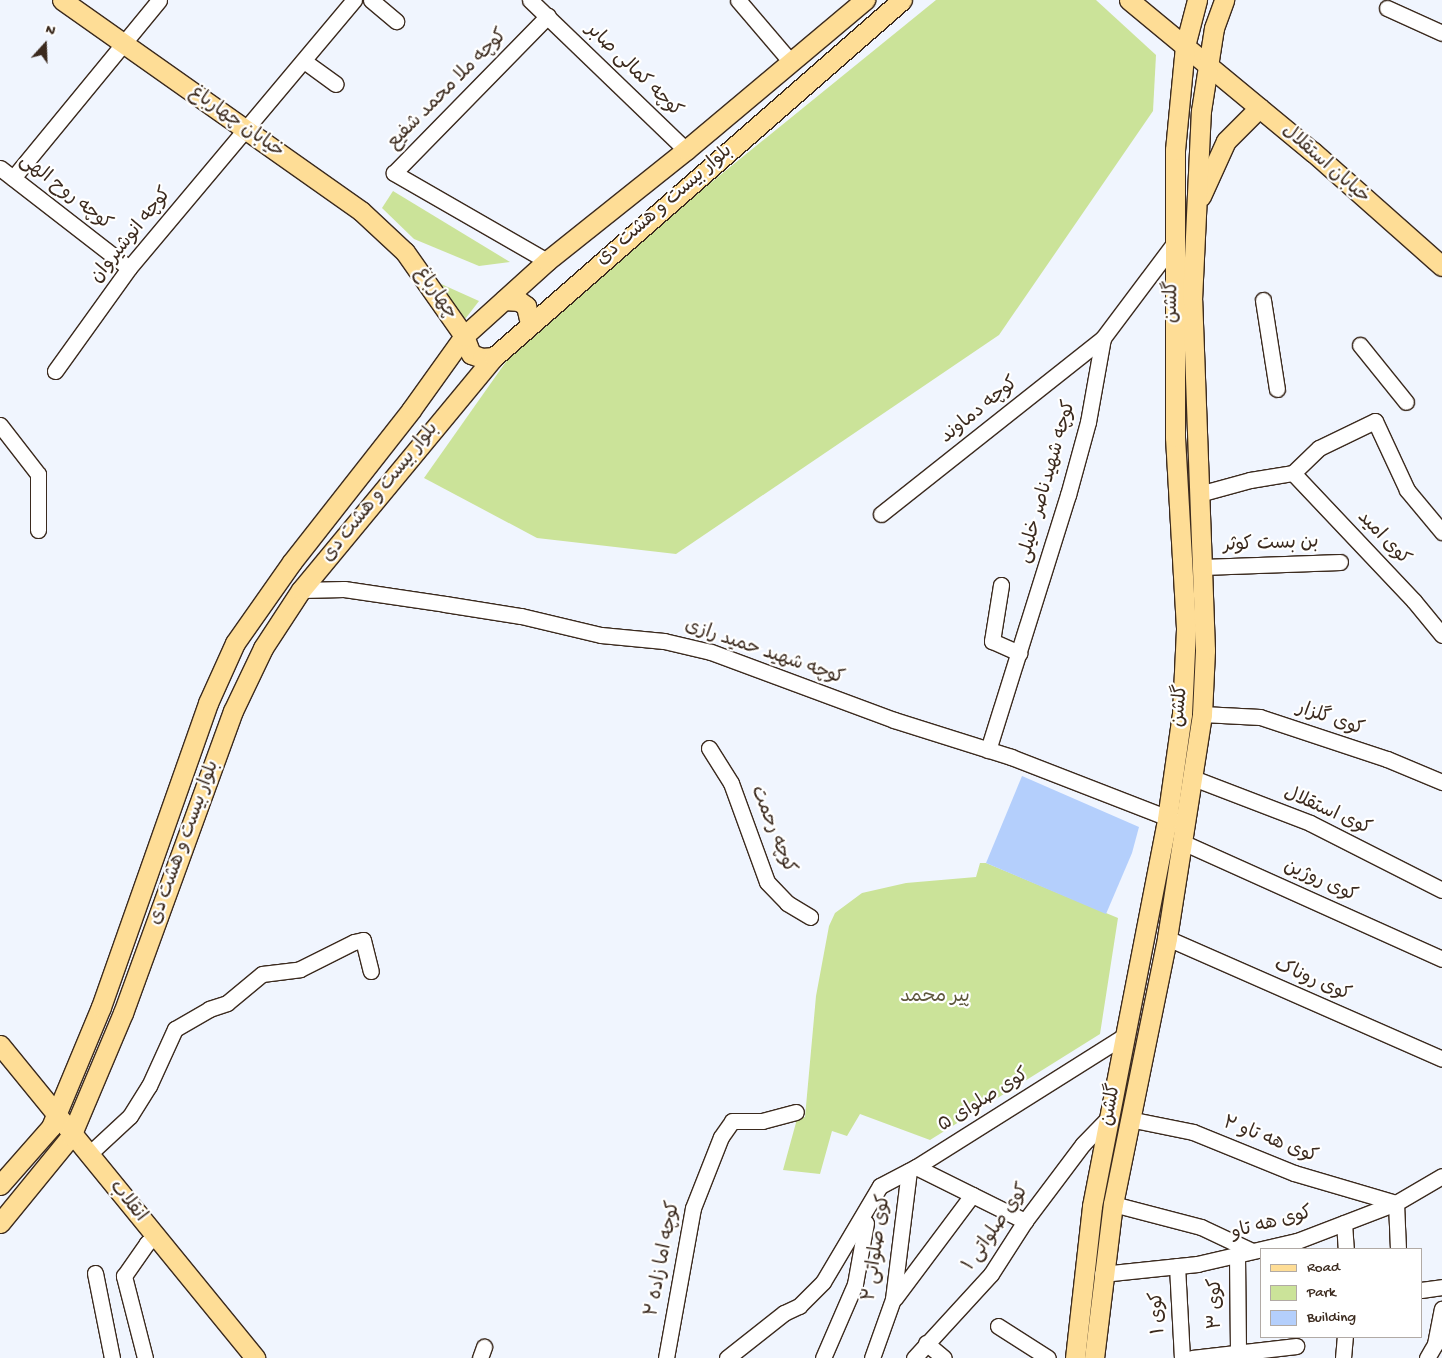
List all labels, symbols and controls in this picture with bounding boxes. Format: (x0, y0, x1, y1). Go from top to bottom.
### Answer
street label: کوچه کمالی صابر (580, 19, 686, 123)
north arrow (20, 20, 70, 70)
text: N (43, 21, 57, 40)
street label: کوچه ملا محمد شفیع (383, 25, 513, 155)
street label: خیابان چهارباغ (184, 82, 288, 164)
street label: خیابان استقلال (1276, 120, 1374, 210)
street label: بلوار بیست و هشت دی (592, 141, 738, 271)
street label: کوچه روح الهی (14, 150, 116, 236)
street label: کوچه انوشیروان (86, 184, 178, 288)
street label: چهارباغ (409, 263, 461, 325)
street label: گلشن (1161, 281, 1185, 323)
street label: کوچه دماوند (936, 373, 1024, 449)
street label: کوچه شهیدناصر خلیلی (1014, 398, 1082, 566)
street label: بلوار بیست و هشت دی (318, 419, 444, 567)
street label: کوی امید (1352, 507, 1414, 571)
street label: بن بست کوثر (1223, 532, 1319, 558)
street label: کوچه شهید حمید رازی (681, 615, 847, 691)
street label: گلشن (1168, 684, 1194, 728)
street label: کوی گلزار (1293, 698, 1367, 742)
street label: بلوار بیست و هشت دی (145, 758, 225, 928)
street label: کوچه رحمت (744, 783, 800, 877)
street label: کوی استقلال (1280, 783, 1374, 841)
street label: کوی روژین (1280, 856, 1360, 908)
street label: کوی روناک (1270, 955, 1354, 1007)
park label: پیر محمد (900, 987, 970, 1009)
street label: کوی صلوای ۵ (934, 1064, 1034, 1138)
street label: گلشن (1097, 1082, 1127, 1128)
street label: کوی هه تاو ۲ (1219, 1112, 1321, 1170)
street label: انقلاب (103, 1177, 151, 1227)
street label: کوی صلواتی ۱ (959, 1180, 1035, 1276)
street label: کوی صلواتی ۲ (859, 1193, 897, 1303)
street label: کوچه اما زاده ۲ (642, 1199, 686, 1319)
street label: کوی هه تاو (1229, 1202, 1315, 1246)
legend (1260, 1248, 1422, 1338)
text: Road (1307, 1259, 1340, 1277)
street label: کوی ۳ (1206, 1278, 1228, 1330)
text: Park (1307, 1284, 1336, 1302)
street label: کوی ۱ (1147, 1291, 1171, 1335)
text: Building (1307, 1309, 1356, 1327)

